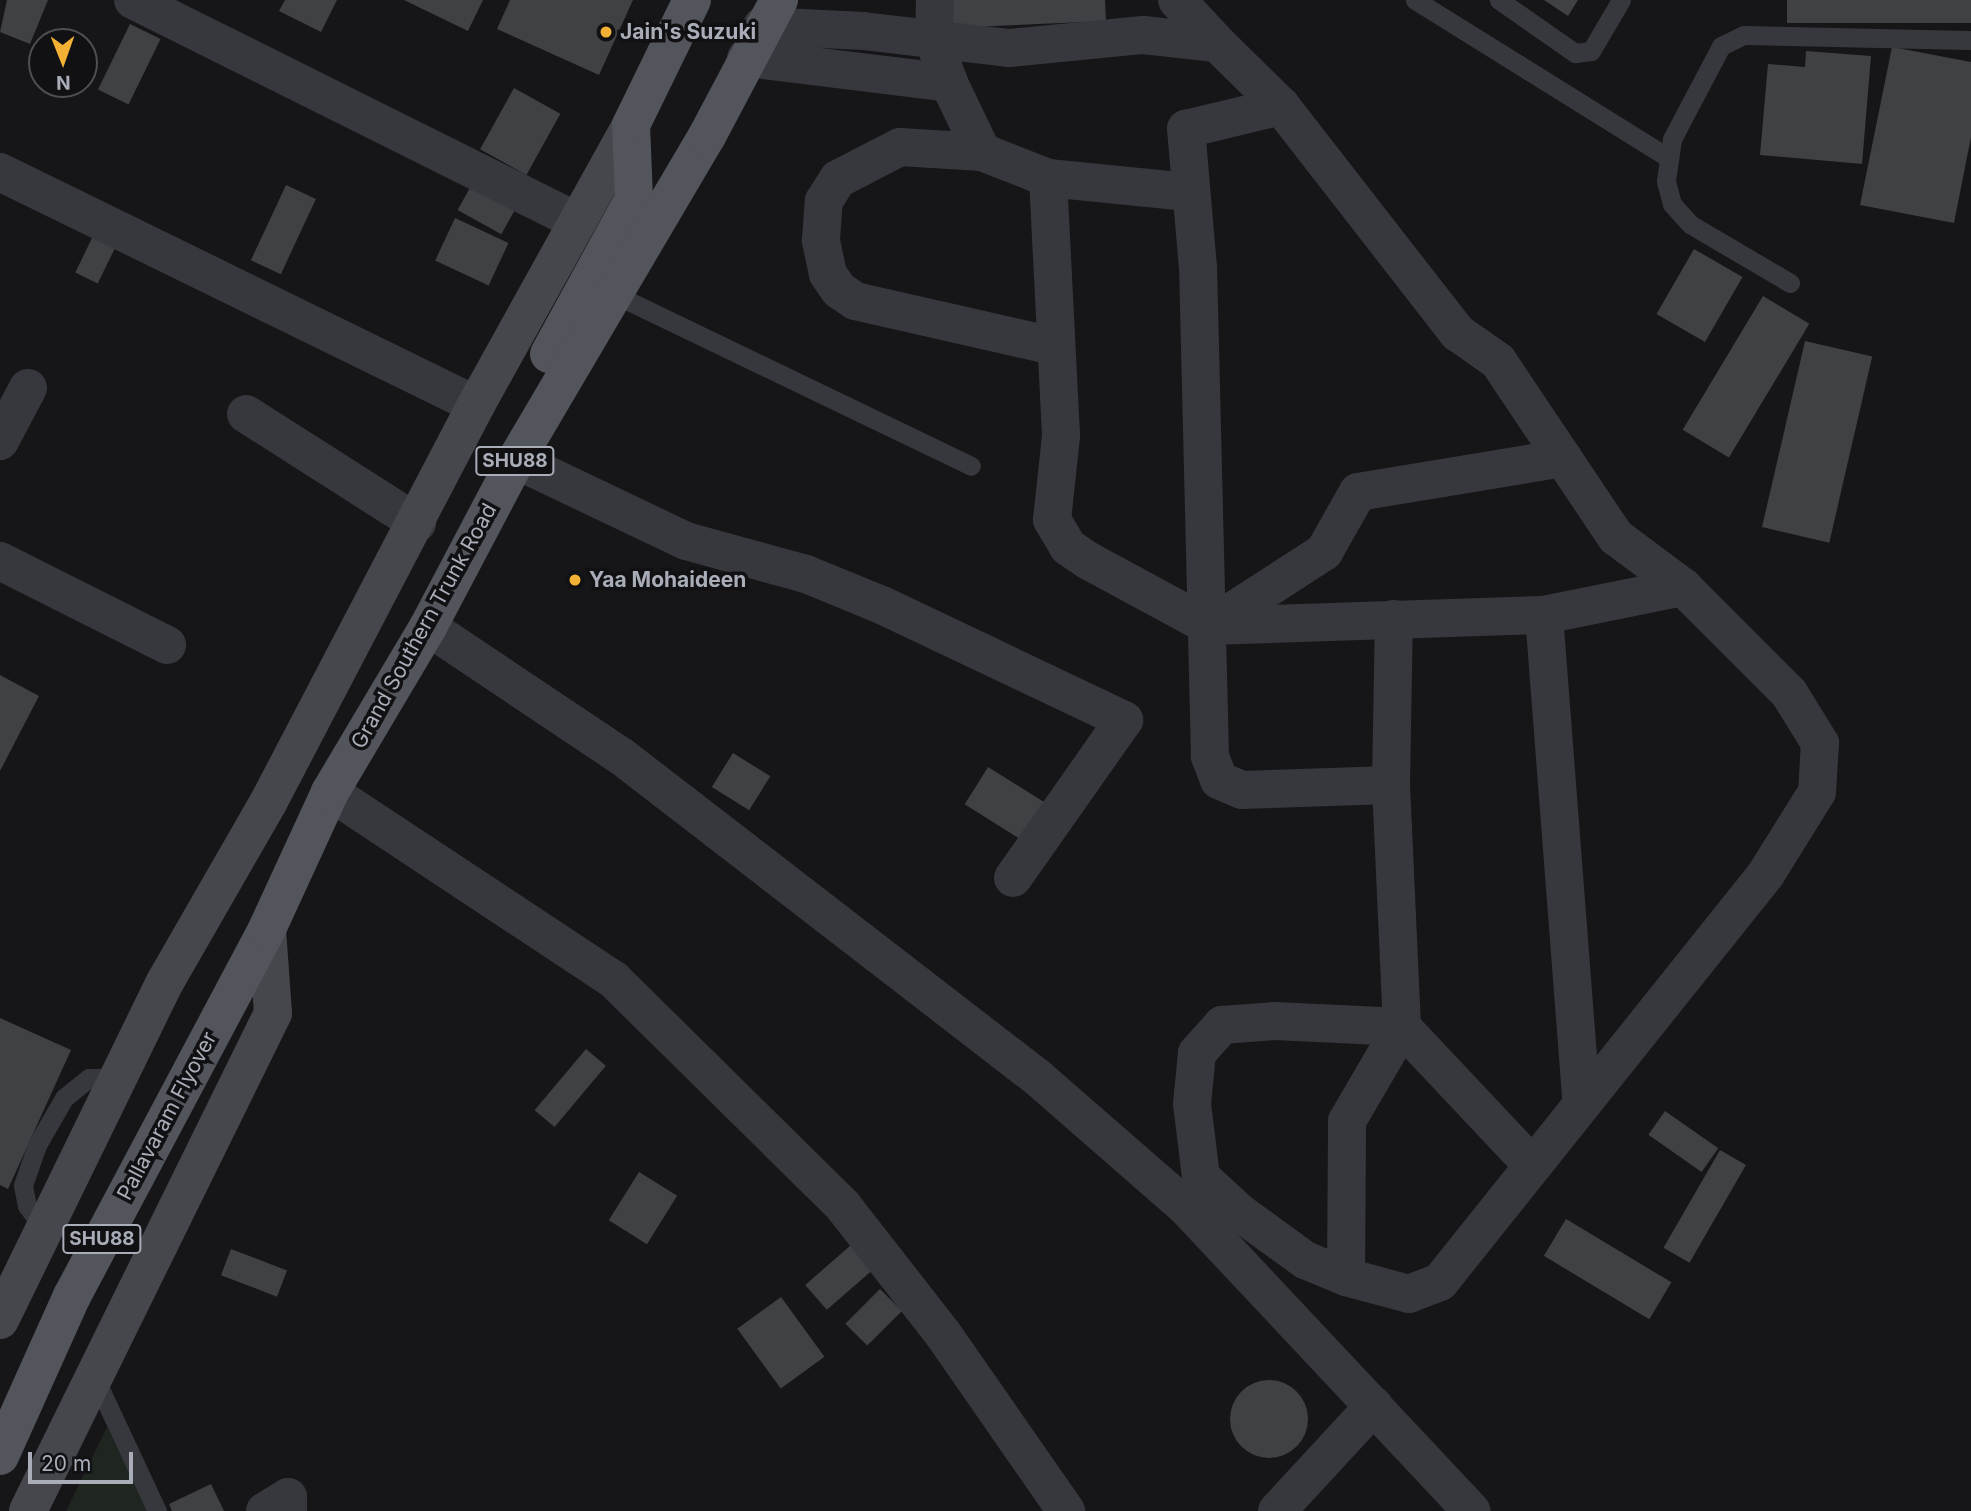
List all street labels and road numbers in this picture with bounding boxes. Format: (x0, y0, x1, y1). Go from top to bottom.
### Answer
road number: SHU88 (475, 446, 555, 476)
street label: Grand Southern Trunk Road (346, 499, 502, 753)
street label: Pallavaram Flyover (112, 1028, 222, 1204)
road number: SHU88 (62, 1224, 142, 1254)

